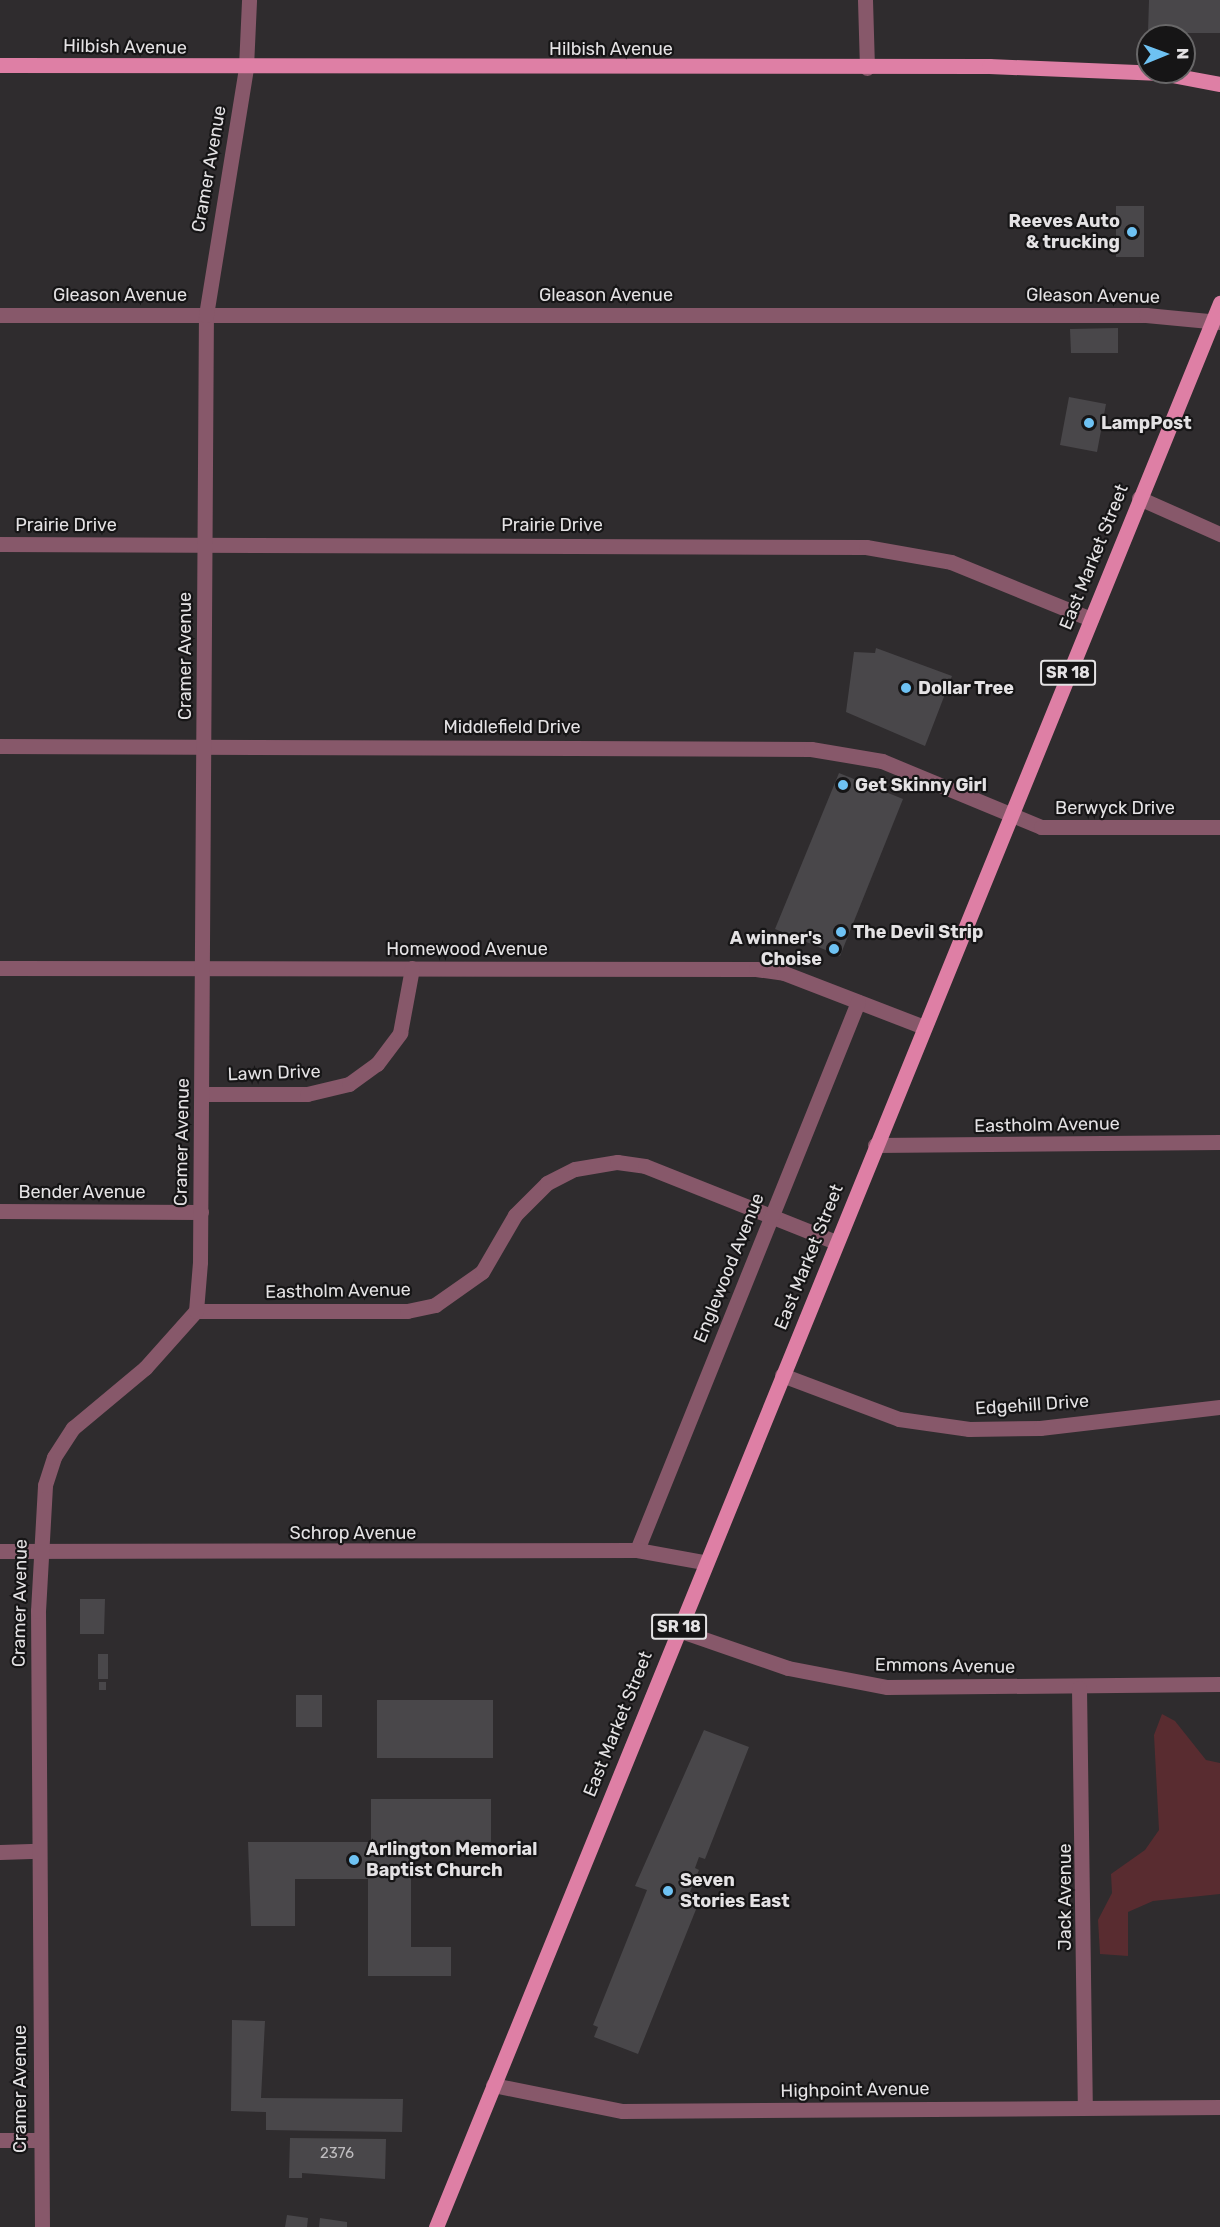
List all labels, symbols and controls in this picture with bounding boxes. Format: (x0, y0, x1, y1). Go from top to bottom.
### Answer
north arrow (1136, 24, 1196, 84)
street label: Hilbish Avenue (63, 35, 187, 59)
street label: Hilbish Avenue (549, 38, 673, 60)
text: N (1173, 48, 1192, 60)
street label: Cramer Avenue (187, 104, 231, 234)
place label: Reeves Auto & trucking (1008, 211, 1120, 254)
marker: Reeves Auto & trucking (1125, 225, 1139, 239)
street label: Gleason Avenue (53, 284, 187, 306)
street label: Gleason Avenue (539, 284, 673, 306)
street label: Gleason Avenue (1026, 284, 1160, 308)
place label: LampPost (1101, 412, 1192, 434)
marker: LampPost (1082, 416, 1096, 430)
street label: East Market Street (1055, 481, 1133, 633)
street label: Prairie Drive (15, 514, 117, 536)
street label: Prairie Drive (501, 514, 603, 536)
street label: Cramer Avenue (174, 592, 196, 720)
road number: SR 18 (1040, 660, 1096, 686)
place label: Dollar Tree (918, 677, 1015, 699)
marker: Dollar Tree (899, 681, 913, 695)
street label: Middlefield Drive (443, 716, 581, 738)
place label: Get Skinny Girl (855, 774, 987, 796)
marker: Get Skinny Girl (836, 778, 850, 792)
street label: Berwyck Drive (1055, 797, 1175, 819)
place label: The Devil Strip (853, 921, 983, 943)
marker: The Devil Strip (834, 925, 848, 939)
place label: A winner's Choise (729, 928, 822, 970)
street label: Homewood Avenue (386, 938, 548, 960)
marker: A winner's Choise (827, 942, 841, 956)
street label: Lawn Drive (227, 1061, 321, 1085)
street label: Cramer Avenue (170, 1077, 194, 1207)
street label: Eastholm Avenue (974, 1113, 1120, 1137)
street label: Bender Avenue (18, 1181, 146, 1203)
street label: East Market Street (770, 1181, 848, 1333)
street label: Englewood Avenue (689, 1190, 769, 1346)
street label: Eastholm Avenue (265, 1279, 411, 1303)
street label: Edgehill Drive (974, 1390, 1090, 1420)
street label: Schrop Avenue (289, 1522, 417, 1544)
street label: Cramer Avenue (8, 1538, 32, 1668)
road number: SR 18 (650, 1614, 708, 1640)
street label: East Market Street (579, 1648, 657, 1800)
street label: Emmons Avenue (874, 1654, 1016, 1678)
place label: Arlington Memorial Baptist Church (366, 1839, 537, 1882)
street label: Jack Avenue (1054, 1843, 1076, 1951)
marker: Arlington Memorial Baptist Church (347, 1853, 361, 1867)
place label: Seven Stories East (680, 1870, 790, 1912)
marker: Seven Stories East (661, 1884, 675, 1898)
street label: Cramer Avenue (9, 2025, 31, 2153)
street label: Highpoint Avenue (780, 2078, 930, 2102)
house number: 2376 (320, 2145, 354, 2163)

